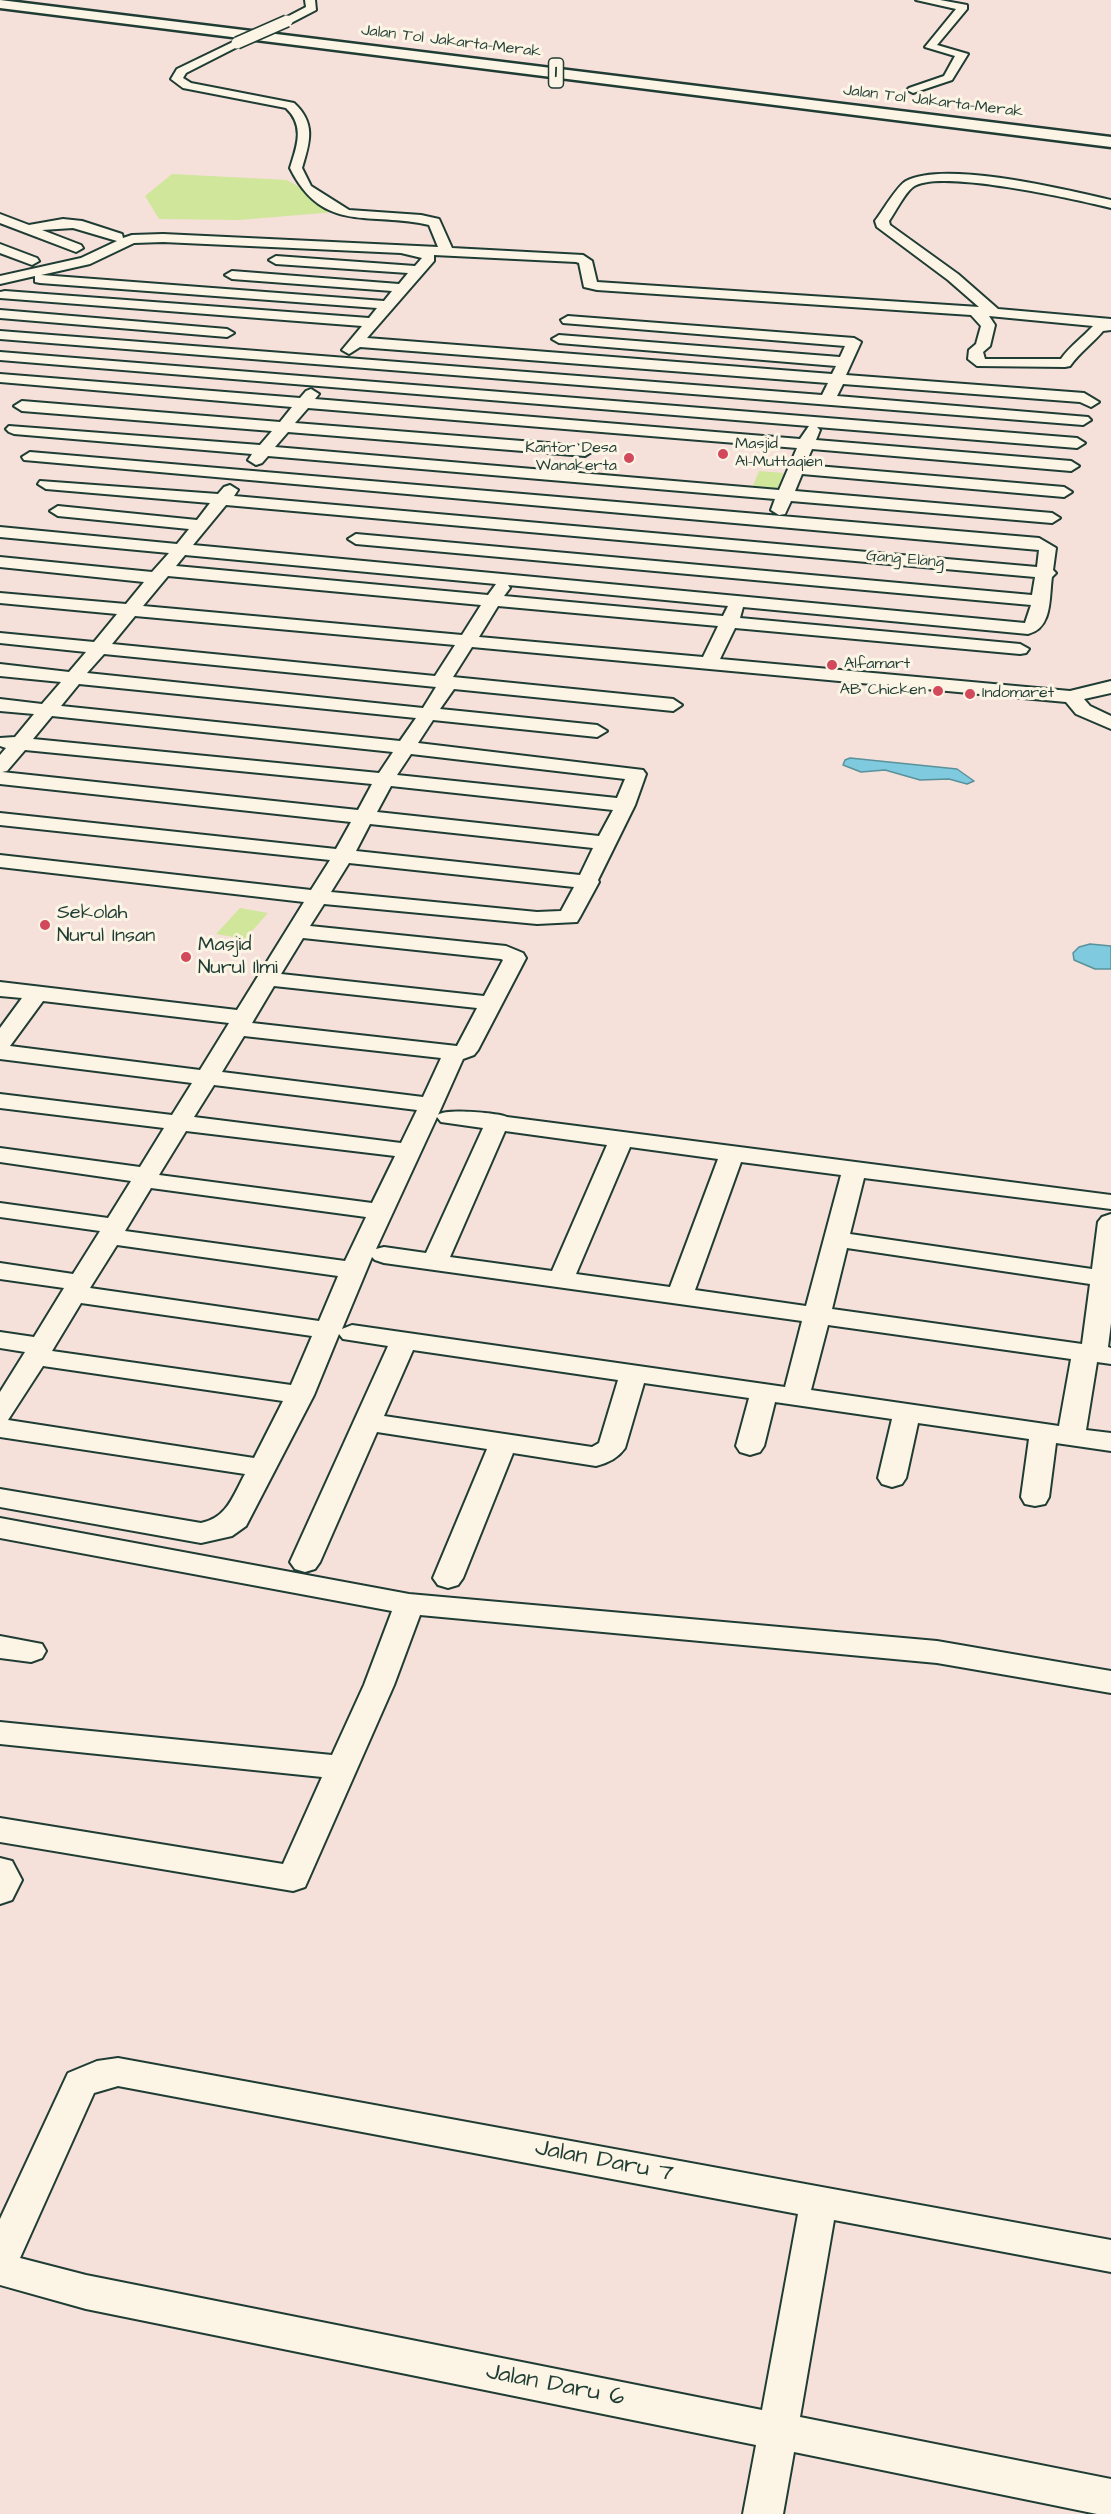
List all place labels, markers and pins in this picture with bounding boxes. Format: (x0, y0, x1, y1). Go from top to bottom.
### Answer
place label: Masjid Al-Muttaqien (735, 435, 822, 473)
place label: Kantor Desa Wanakerta (525, 439, 617, 477)
marker: Masjid Al-Muttaqien (716, 447, 730, 461)
marker: Kantor Desa Wanakerta (622, 451, 636, 465)
place label: Alfamart (844, 655, 910, 675)
marker: Alfamart (825, 658, 839, 672)
place label: AB Chicken (840, 681, 926, 701)
marker: AB Chicken (931, 684, 945, 698)
place label: Indomaret (982, 684, 1054, 704)
marker: Indomaret (963, 687, 977, 701)
place label: Sekolah Nurul Insan (57, 902, 155, 949)
marker: Sekolah Nurul Insan (38, 918, 52, 932)
place label: Masjid Nurul Ilmi (198, 934, 278, 981)
marker: Masjid Nurul Ilmi (179, 950, 193, 964)

